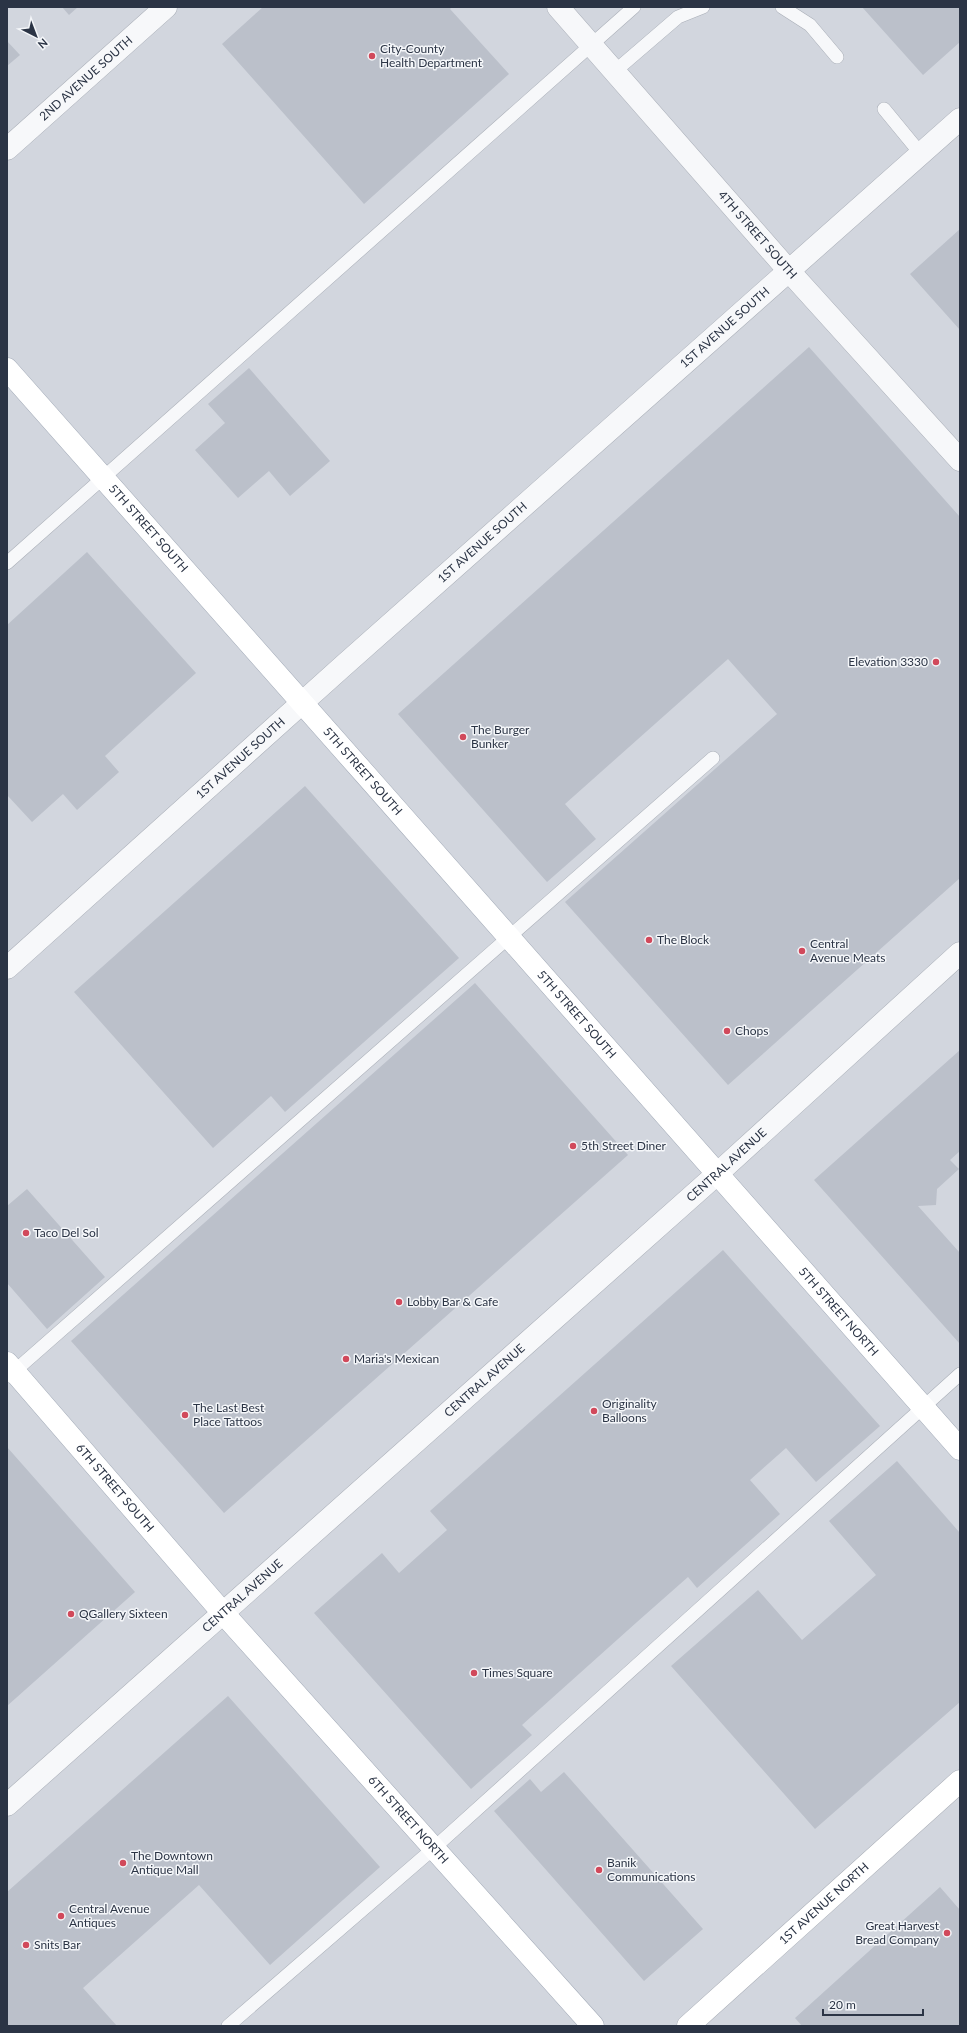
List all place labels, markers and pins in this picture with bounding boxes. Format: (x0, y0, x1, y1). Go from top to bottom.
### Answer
place label: City-County Health Department (380, 41, 483, 70)
marker: City-County Health Department (367, 51, 377, 61)
place label: Elevation 3330 (848, 654, 928, 669)
marker: Elevation 3330 (931, 657, 941, 667)
place label: The Burger Bunker (471, 722, 530, 751)
marker: The Burger Bunker (458, 732, 468, 742)
place label: The Block (657, 932, 710, 947)
marker: The Block (644, 935, 654, 945)
place label: Central Avenue Meats (810, 936, 885, 965)
marker: Central Avenue Meats (797, 946, 807, 956)
place label: Chops (735, 1023, 768, 1038)
marker: Chops (722, 1026, 732, 1036)
place label: 5th Street Diner (581, 1138, 667, 1153)
marker: 5th Street Diner (568, 1141, 578, 1151)
place label: Taco Del Sol (34, 1225, 99, 1240)
marker: Taco Del Sol (21, 1228, 31, 1238)
place label: Lobby Bar & Cafe (407, 1294, 498, 1309)
marker: Lobby Bar & Cafe (394, 1297, 404, 1307)
place label: Maria's Mexican (354, 1351, 439, 1366)
marker: Maria's Mexican (341, 1354, 351, 1364)
place label: Originality Balloons (602, 1396, 658, 1425)
place label: The Last Best Place Tattoos (193, 1400, 265, 1429)
marker: Originality Balloons (589, 1406, 599, 1416)
marker: The Last Best Place Tattoos (180, 1410, 190, 1420)
place label: QGallery Sixteen (79, 1606, 168, 1621)
marker: QGallery Sixteen (66, 1609, 76, 1619)
place label: Times Square (482, 1665, 553, 1680)
marker: Times Square (469, 1668, 479, 1678)
place label: The Downtown Antique Mall (131, 1848, 213, 1877)
place label: Banik Communications (607, 1855, 695, 1884)
marker: The Downtown Antique Mall (118, 1858, 128, 1868)
marker: Banik Communications (594, 1865, 604, 1875)
place label: Central Avenue Antiques (69, 1901, 150, 1930)
marker: Central Avenue Antiques (56, 1911, 66, 1921)
place label: Great Harvest Bread Company (855, 1918, 940, 1947)
marker: Great Harvest Bread Company (942, 1928, 952, 1938)
place label: Snits Bar (34, 1937, 81, 1952)
marker: Snits Bar (21, 1940, 31, 1950)

